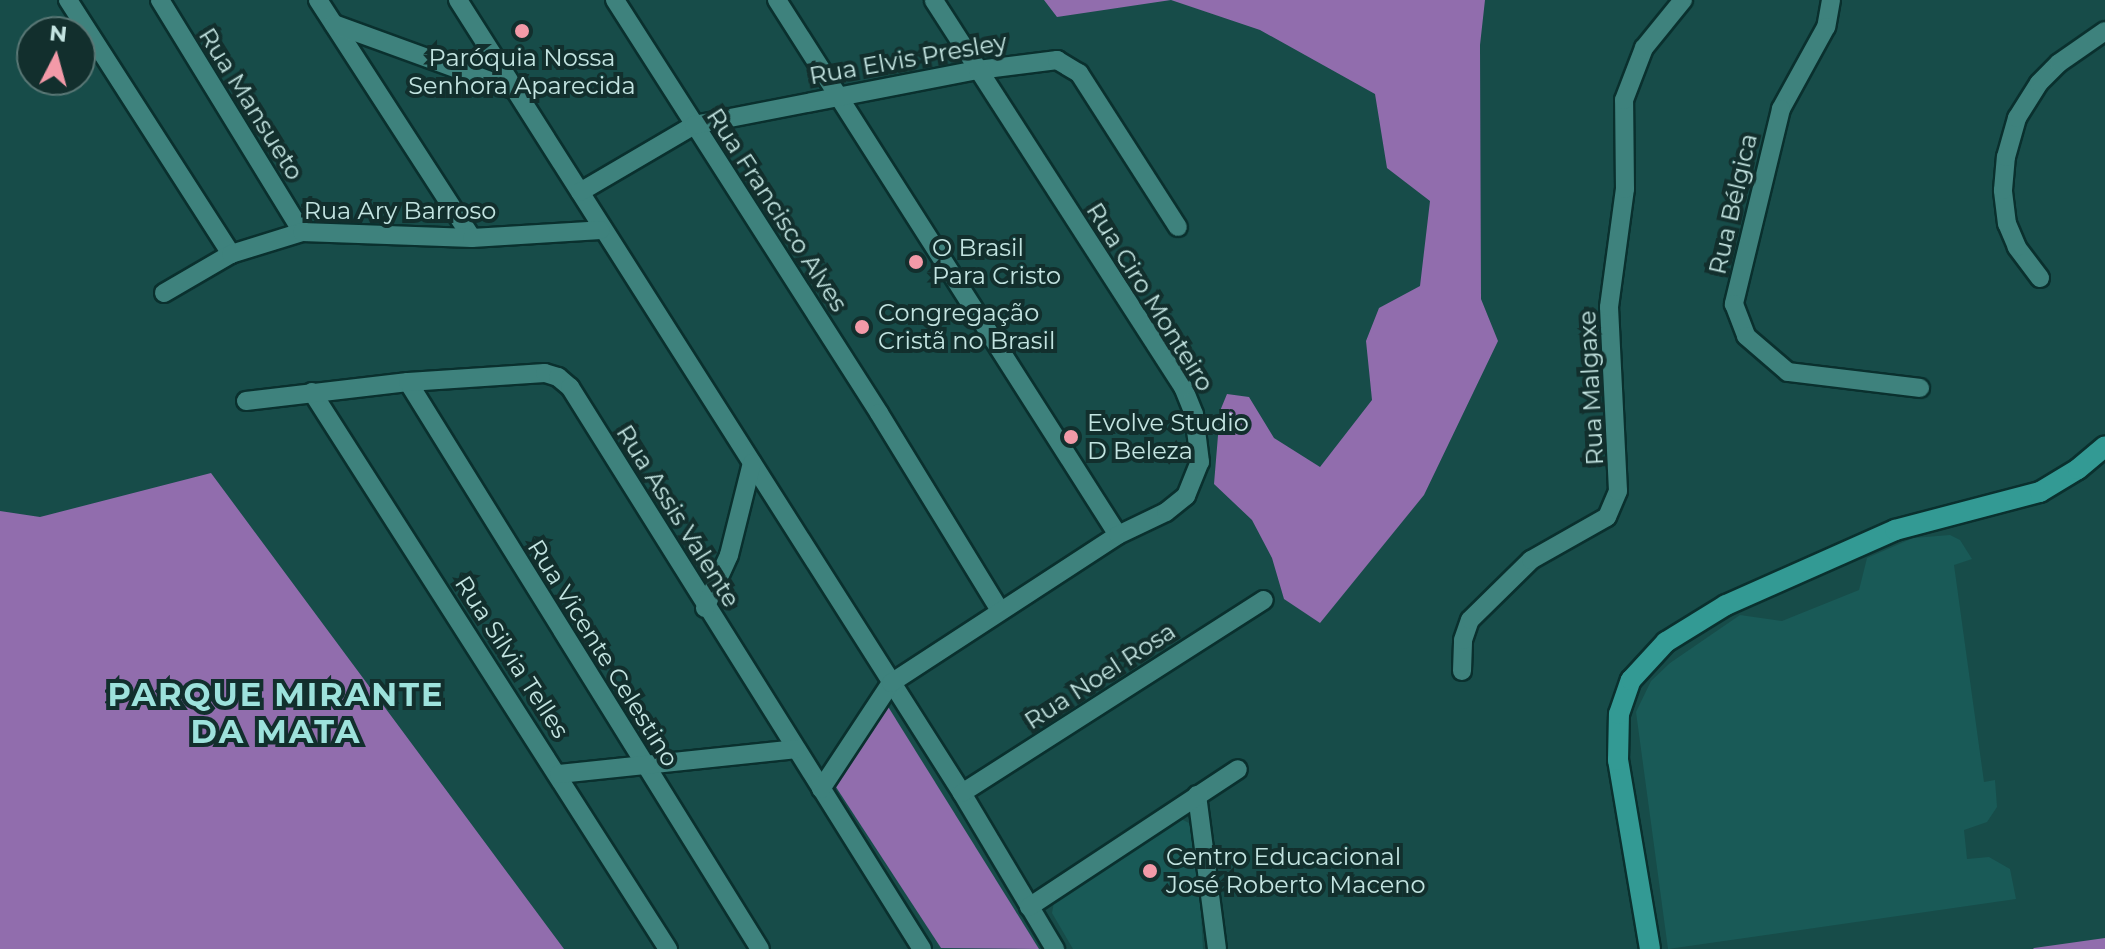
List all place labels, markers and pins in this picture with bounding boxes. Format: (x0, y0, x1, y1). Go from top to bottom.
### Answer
marker: Paróquia Nossa Senhora Aparecida (513, 22, 531, 40)
place label: Paróquia Nossa Senhora Aparecida (408, 44, 636, 100)
place label: O Brasil Para Cristo (932, 234, 1061, 290)
marker: O Brasil Para Cristo (907, 253, 925, 271)
place label: Congregação Cristã no Brasil (878, 299, 1055, 355)
marker: Congregação Cristã no Brasil (853, 318, 871, 336)
place label: Evolve Studio D Beleza (1087, 409, 1249, 465)
marker: Evolve Studio D Beleza (1062, 428, 1080, 446)
place label: Centro Educacional José Roberto Maceno (1166, 843, 1425, 899)
marker: Centro Educacional José Roberto Maceno (1141, 862, 1159, 880)

